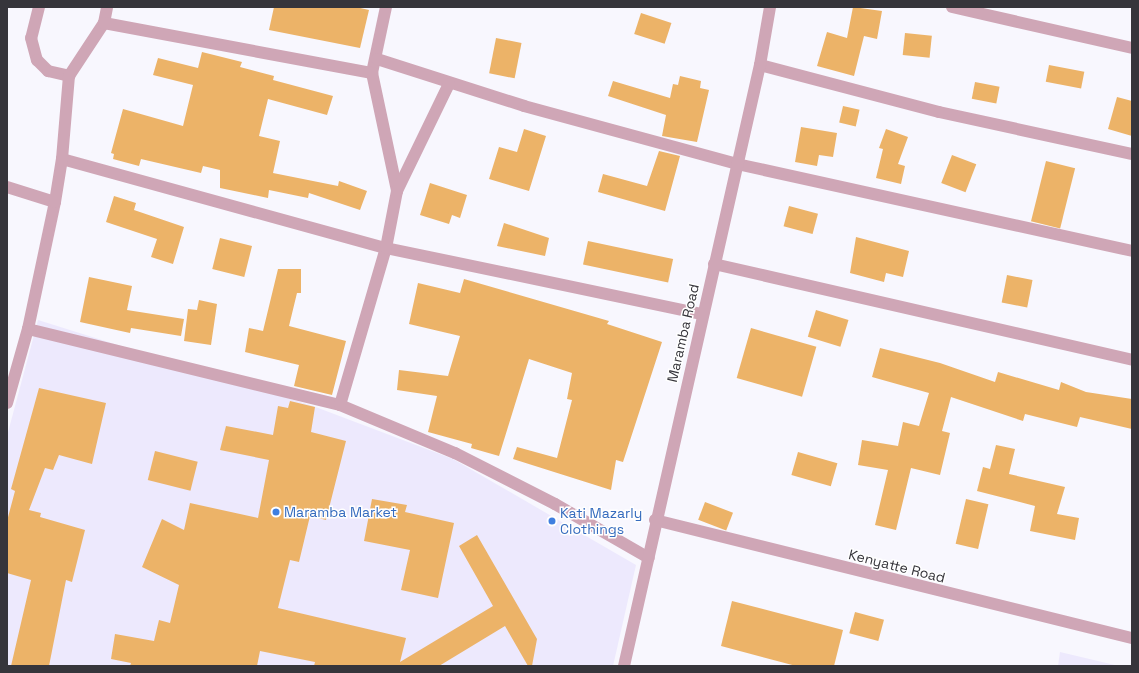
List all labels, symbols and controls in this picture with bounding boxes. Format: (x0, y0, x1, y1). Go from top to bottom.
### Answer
street label: Maramba Road (664, 282, 702, 384)
place label: Maramba Market (284, 504, 397, 520)
place label: Kati Mazarly Clothings (560, 505, 642, 538)
marker: Maramba Market (271, 507, 281, 517)
marker: Kati Mazarly Clothings (547, 516, 557, 526)
street label: Kenyatte Road (847, 546, 947, 586)

